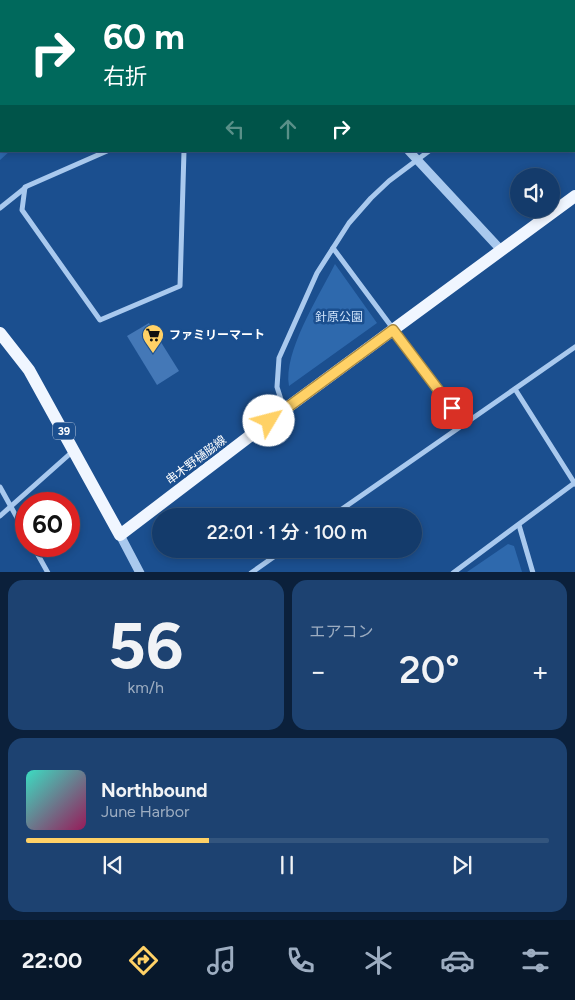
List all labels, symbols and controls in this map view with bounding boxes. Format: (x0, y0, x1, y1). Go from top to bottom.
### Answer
text: 60 m (103, 16, 185, 58)
icon: right (20, 20, 85, 85)
text: 右折 (103, 63, 147, 90)
icon: left (221, 115, 249, 143)
icon: ahead (274, 115, 302, 143)
icon: right (327, 115, 355, 143)
map controls (510, 168, 560, 218)
button: sound (510, 168, 560, 218)
park label: 針原公園 (315, 310, 363, 324)
supermarket icon: ファミリーマート (141, 323, 165, 354)
place label: ファミリーマート (169, 328, 265, 342)
pin (431, 387, 473, 429)
position arrow (242, 394, 294, 446)
icon: arrive (438, 394, 466, 422)
road number: 39 (53, 422, 75, 440)
street label: 串木野樋脇線 (163, 433, 229, 487)
speed limit sign: 60 (15, 492, 80, 557)
text: 22:01 · 1 分 · 100 m (207, 521, 367, 544)
text: 56 (108, 606, 183, 684)
text: エアコン (310, 622, 374, 641)
text: 20° (399, 647, 459, 693)
text: − (310, 654, 327, 688)
text: + (532, 654, 549, 688)
text: km/h (127, 678, 164, 697)
text: Northbound (101, 779, 208, 802)
text: June Harbor (101, 802, 189, 821)
icon: previous (99, 851, 127, 879)
icon: pause (273, 851, 301, 879)
icon: next (448, 851, 476, 879)
icon: directions (126, 943, 161, 978)
icon: music (204, 943, 239, 978)
icon: phone (283, 943, 318, 978)
icon: climate (361, 943, 396, 978)
icon: car (440, 943, 475, 978)
icon: filters (518, 943, 553, 978)
text: 22:00 (22, 947, 82, 974)

